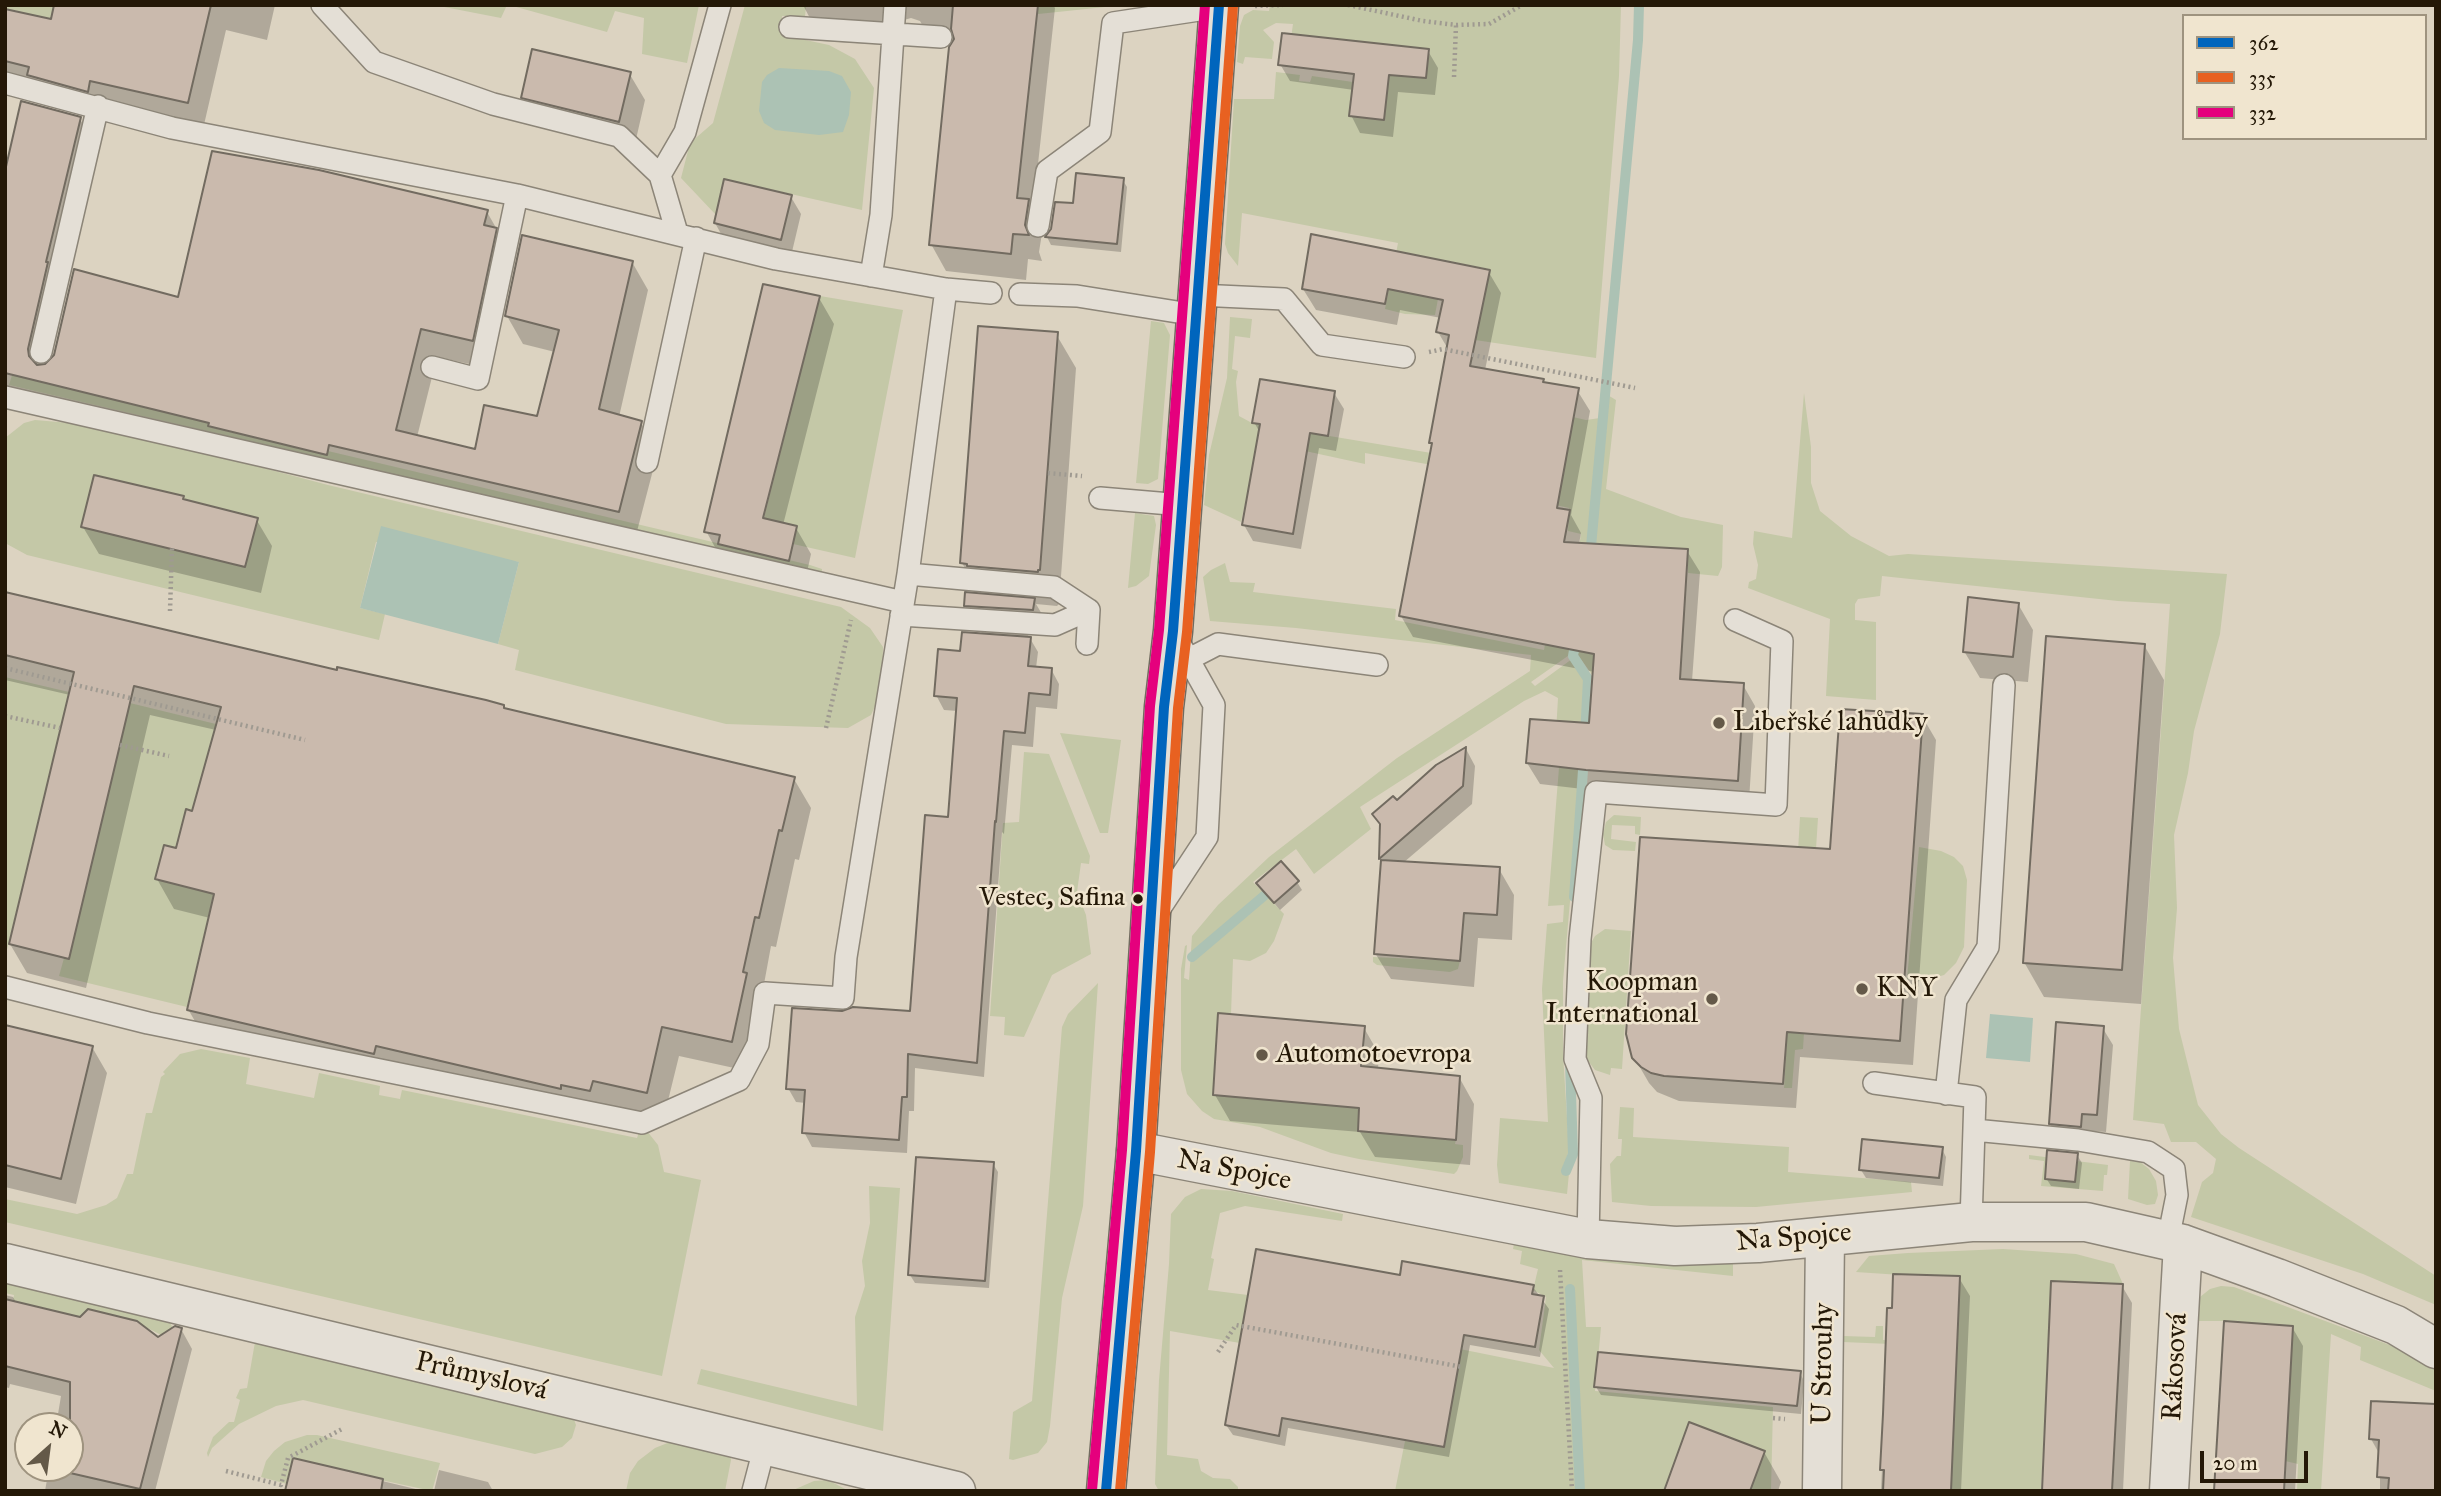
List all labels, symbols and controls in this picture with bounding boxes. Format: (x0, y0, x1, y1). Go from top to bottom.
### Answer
legend (2182, 14, 2427, 140)
text: 362 (2249, 30, 2279, 56)
text: 335 (2249, 65, 2276, 91)
text: 332 (2249, 100, 2276, 126)
place label: Libeřské lahůdky (1733, 706, 1928, 740)
marker: Libeřské lahůdky (1711, 715, 1727, 731)
place label: Vestec, Safina (979, 883, 1125, 915)
marker: Vestec, Safina (1131, 892, 1145, 906)
place label: Koopman International (1546, 966, 1698, 1032)
place label: KNY (1876, 972, 1937, 1006)
marker: KNY (1854, 981, 1870, 997)
marker: Koopman International (1704, 991, 1720, 1007)
place label: Automotoevropa (1276, 1038, 1471, 1072)
marker: Automotoevropa (1254, 1047, 1270, 1063)
street label: Na Spojce (1174, 1143, 1294, 1199)
street label: Na Spojce (1735, 1216, 1853, 1260)
street label: U Strouhy (1806, 1303, 1842, 1425)
street label: Rákosová (2156, 1312, 2196, 1422)
street label: Průmyslová (412, 1346, 550, 1408)
north arrow (14, 1412, 84, 1482)
text: N (46, 1416, 71, 1444)
scale bar (2203, 1436, 2312, 1480)
text: 20 m (2213, 1450, 2258, 1476)

